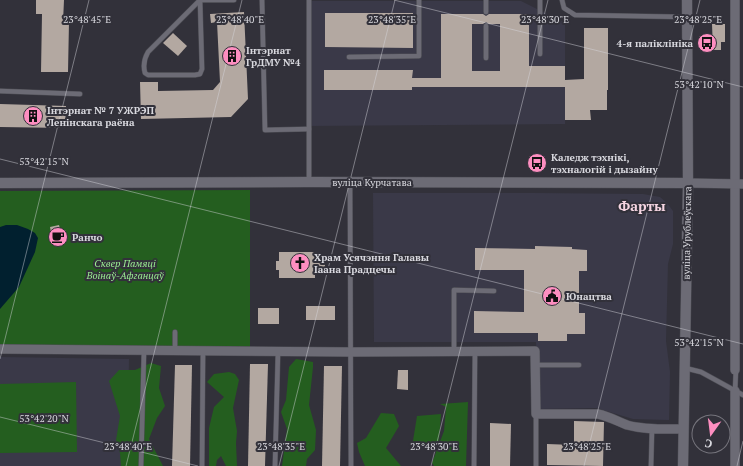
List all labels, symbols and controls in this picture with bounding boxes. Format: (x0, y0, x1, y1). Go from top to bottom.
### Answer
text: 23°48'45"E (63, 13, 111, 26)
text: 23°48'40"E (216, 13, 264, 26)
text: 23°48'35"E (368, 13, 416, 26)
text: 23°48'30"E (521, 13, 569, 26)
text: 23°48'25"E (674, 13, 722, 26)
bus stop icon: 4-я паліклініка (696, 32, 718, 54)
place label: 4-я паліклініка (617, 37, 693, 50)
place label: Інтэрнат ГрДМУ №4 (246, 44, 301, 69)
building icon: Інтэрнат ГрДМУ №4 (221, 45, 243, 67)
text: 53°42'10"N (674, 78, 724, 91)
place label: Інтэрнат № 7 УЖРЭП Ленінскага раёна (46, 104, 154, 129)
building icon: Інтэрнат № 7 УЖРЭП Ленінскага раёна (22, 105, 44, 127)
place label: Каледж тэхнікі, тэхналогій і дызайну (551, 151, 658, 176)
bus stop icon: Каледж тэхнікі, тэхналогій і дызайну (526, 152, 548, 174)
text: 53°42'15"N (19, 155, 69, 168)
street label: вуліца Курчатава (332, 176, 412, 189)
street label: вуліца Урублеўскага (680, 186, 694, 280)
district label: Фарты (618, 196, 666, 215)
cafe icon: Ранчо (47, 226, 69, 248)
place label: Ранчо (72, 231, 103, 244)
place label: Храм Усячэння Галавы Іаана Прадцечы (314, 251, 430, 276)
church icon: Храм Усячэння Галавы Іаана Прадцечы (289, 252, 311, 274)
park label: Сквер Памяці Воінаў-Афганцаў (85, 257, 164, 282)
public building icon: Юнацтва (541, 285, 563, 307)
place label: Юнацтва (566, 290, 612, 303)
text: 53°42'15"N (674, 336, 724, 349)
text: 53°42'20"N (19, 412, 69, 425)
north arrow (691, 414, 731, 454)
text: С (703, 436, 714, 451)
text: 23°48'40"E (104, 440, 152, 453)
text: 23°48'35"E (257, 440, 305, 453)
text: 23°48'30"E (410, 440, 458, 453)
text: 23°48'25"E (563, 440, 611, 453)

